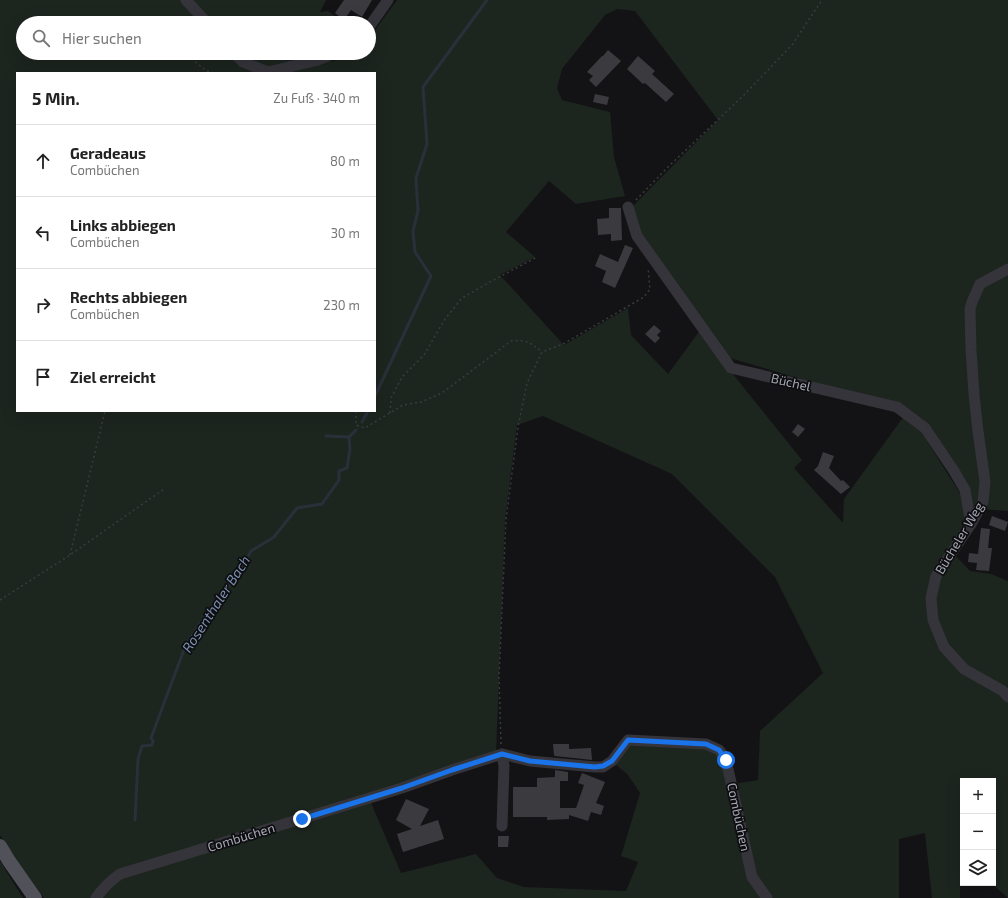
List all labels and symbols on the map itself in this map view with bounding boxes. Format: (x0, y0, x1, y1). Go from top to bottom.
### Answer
street label: Büchel (770, 370, 813, 394)
street label: Bücheler Weg (931, 499, 987, 577)
water label: Rosenthaler Bach (178, 552, 253, 655)
route start (717, 751, 735, 769)
street label: Combüchen (724, 781, 754, 853)
route end (293, 810, 311, 828)
street label: Combüchen (205, 819, 277, 855)

